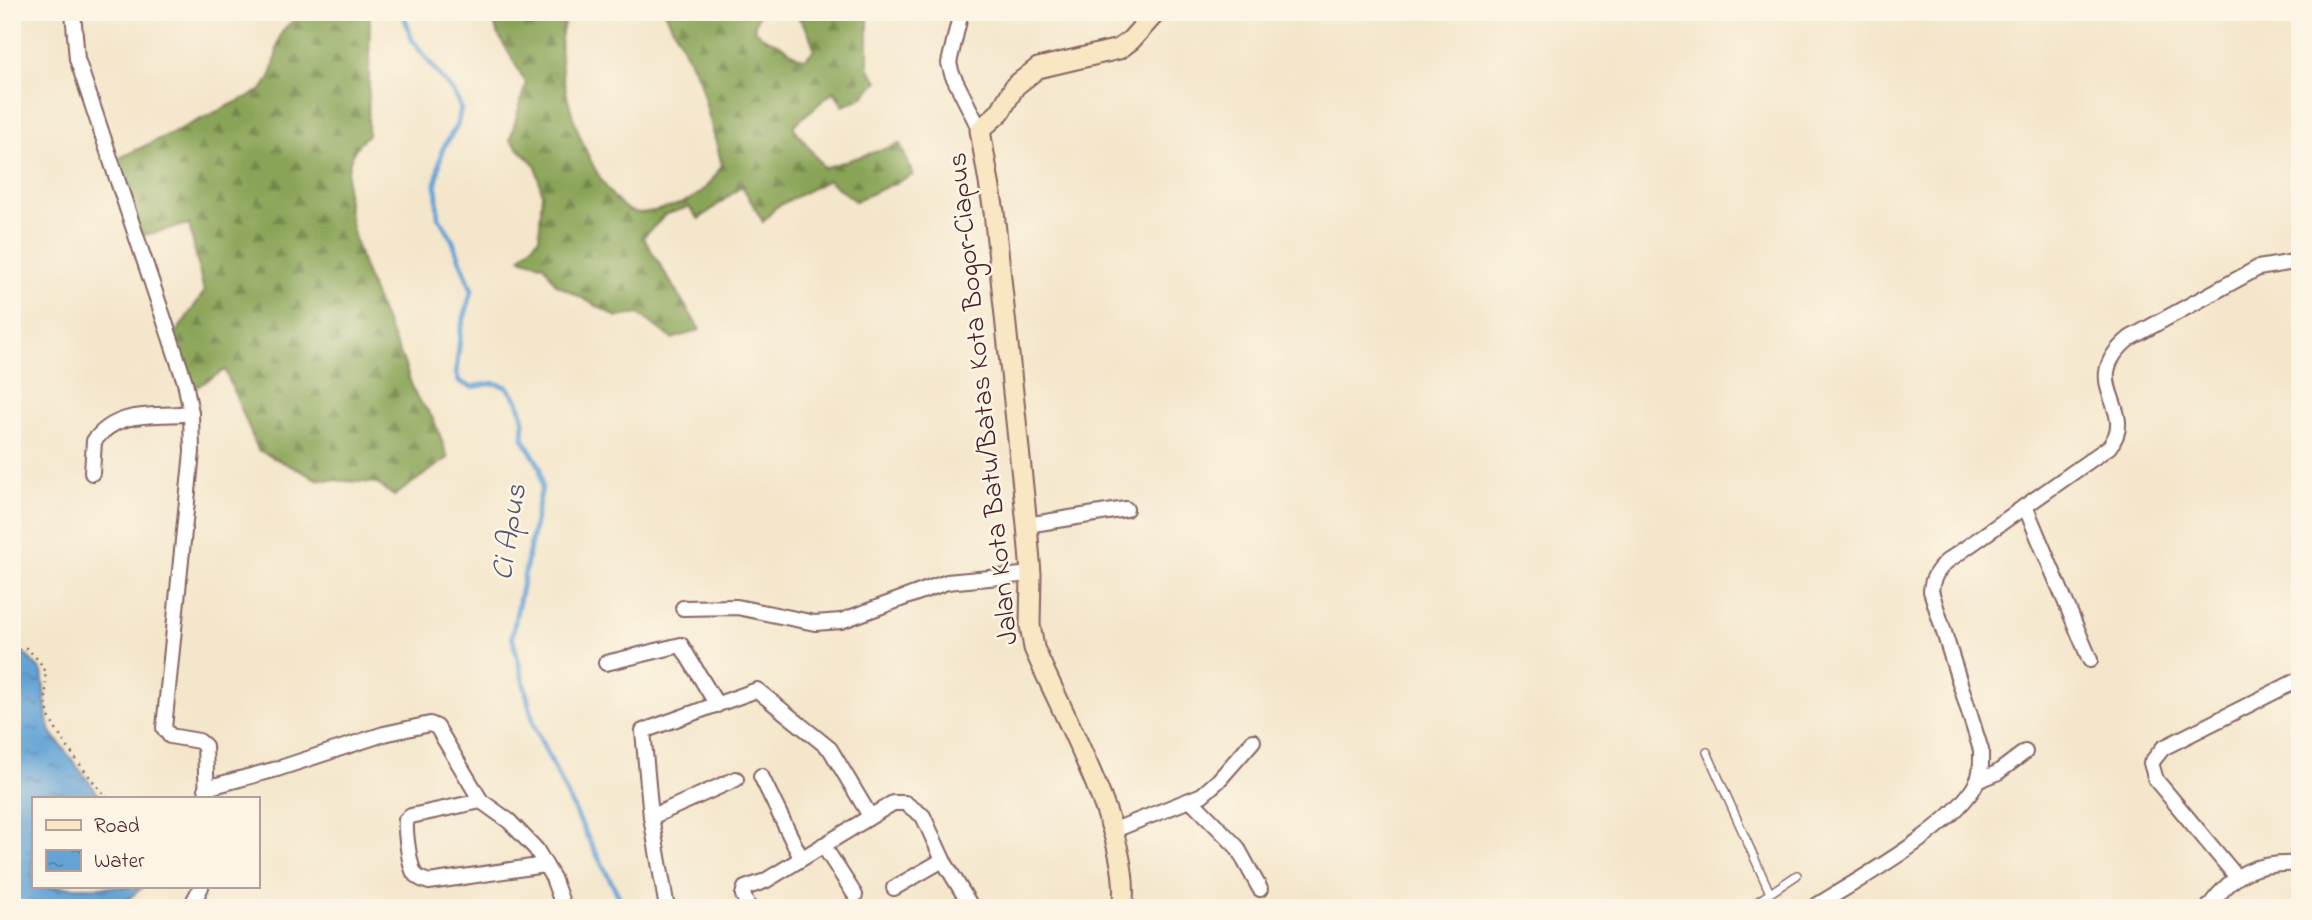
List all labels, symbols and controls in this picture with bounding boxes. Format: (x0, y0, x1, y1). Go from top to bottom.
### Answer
street label: Jalan Kota Batu/Batas Kota Bogor–Ciapus (938, 150, 1031, 647)
water label: Ci Apus (482, 481, 540, 584)
legend (32, 797, 259, 888)
text: Road (94, 812, 140, 842)
text: Water (94, 847, 145, 877)

